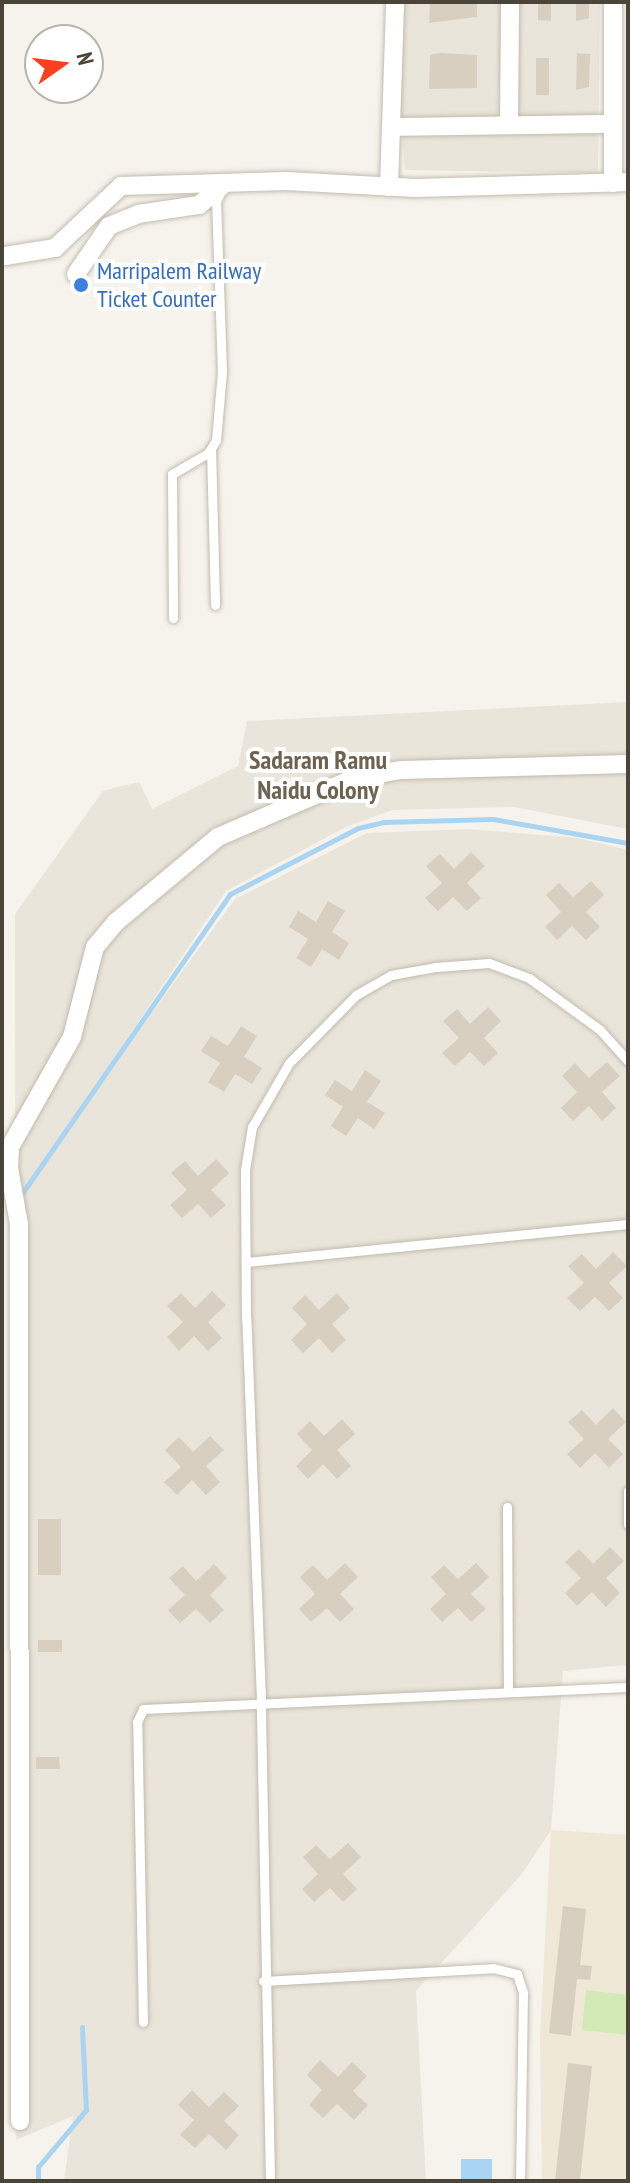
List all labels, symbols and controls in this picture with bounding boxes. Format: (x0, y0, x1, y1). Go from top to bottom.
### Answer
north arrow (24, 24, 104, 104)
text: N (70, 50, 100, 68)
place label: Marripalem Railway Ticket Counter (97, 257, 261, 313)
marker: Marripalem Railway Ticket Counter (72, 276, 90, 294)
district label: Sadaram Ramu Naidu Colony (249, 744, 387, 806)

